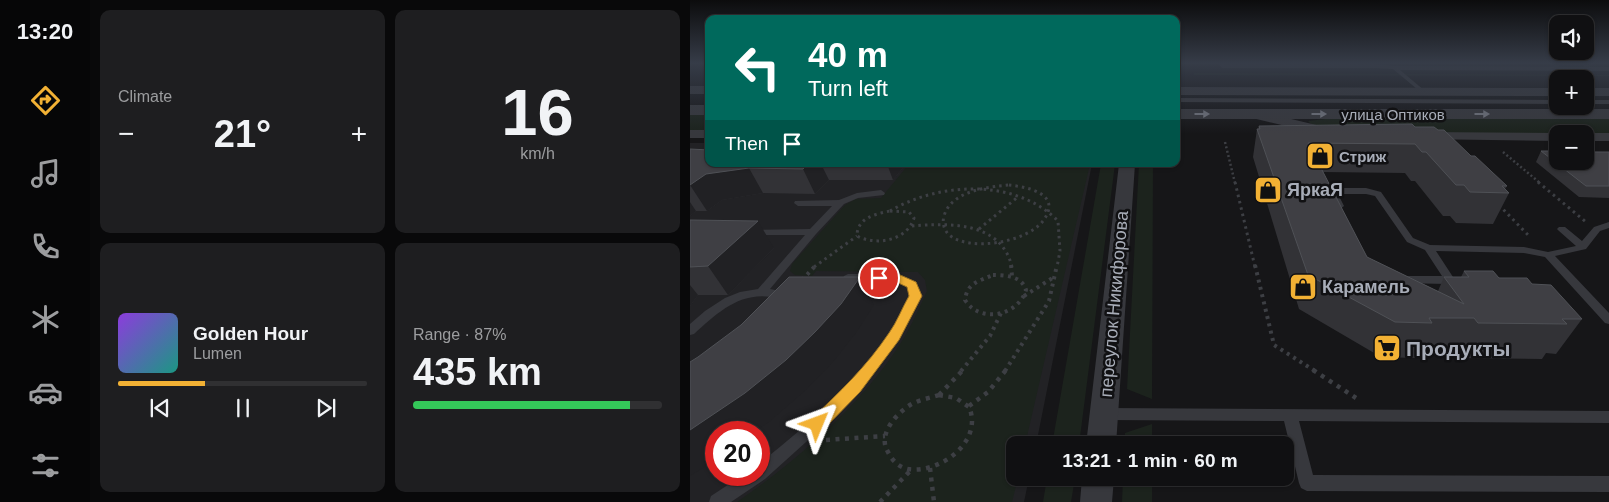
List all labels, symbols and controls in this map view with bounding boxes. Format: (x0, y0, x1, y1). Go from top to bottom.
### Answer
map controls (1549, 15, 1594, 170)
button: sound (1549, 15, 1594, 60)
text: 13:20 (17, 19, 73, 44)
icon: left (725, 35, 790, 100)
text: 40 m (808, 35, 888, 74)
button: + (1549, 70, 1594, 115)
text: 16 (501, 76, 574, 149)
text: Turn left (808, 76, 888, 101)
icon: directions (28, 83, 63, 118)
text: Climate (118, 88, 172, 105)
street label: улица Оптиков (1341, 106, 1445, 123)
one-way arrow (1194, 110, 1210, 118)
one-way arrow (1311, 110, 1327, 118)
one-way arrow (1474, 110, 1490, 118)
text: 21° (214, 113, 271, 155)
text: − (118, 118, 134, 149)
text: + (351, 118, 367, 149)
button: − (1549, 125, 1594, 170)
icon: arrive (778, 130, 806, 158)
text: Then (725, 133, 768, 154)
shop icon: Стриж (1305, 141, 1335, 171)
text: km/h (520, 145, 555, 162)
place label: Стриж (1339, 148, 1387, 165)
icon: music (28, 156, 63, 191)
shop icon: ЯркаЯ (1253, 175, 1283, 205)
place label: ЯркаЯ (1287, 180, 1343, 200)
street label: переулок Никифорова (1096, 209, 1132, 398)
icon: phone (28, 229, 63, 264)
pin (858, 257, 900, 299)
icon: arrive (865, 264, 893, 292)
shop icon: Карамель (1288, 272, 1318, 302)
place label: Карамель (1322, 277, 1410, 297)
icon: climate (28, 302, 63, 337)
text: Golden Hour (193, 323, 308, 344)
text: Range · 87% (413, 326, 506, 343)
supermarket icon: Продукты (1372, 333, 1402, 363)
place label: Продукты (1406, 337, 1510, 360)
text: Lumen (193, 345, 242, 362)
text: 435 km (413, 351, 542, 393)
icon: car (28, 375, 63, 410)
icon: previous (146, 394, 174, 422)
icon: pause (229, 394, 257, 422)
icon: next (312, 394, 340, 422)
position arrow (790, 397, 842, 449)
speed limit sign: 20 (705, 421, 770, 486)
icon: filters (28, 448, 63, 483)
text: 13:21 · 1 min · 60 m (1062, 450, 1238, 471)

